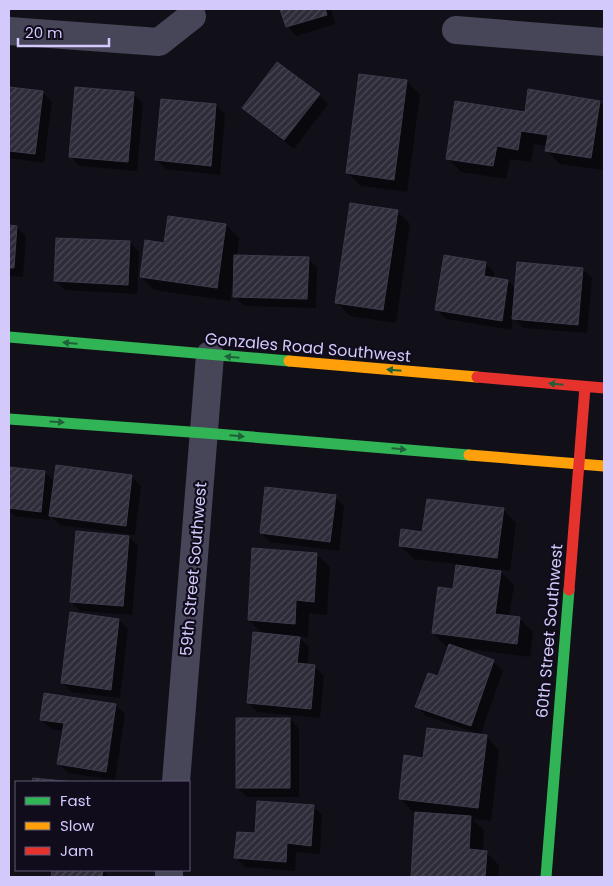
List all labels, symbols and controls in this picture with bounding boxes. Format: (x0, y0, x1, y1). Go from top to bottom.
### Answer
scale bar (18, 15, 109, 47)
text: 20 m (25, 22, 63, 43)
street label: Gonzales Road Southwest (204, 327, 412, 368)
one-way arrow (62, 338, 78, 346)
one-way arrow (224, 352, 240, 360)
one-way arrow (385, 366, 401, 374)
one-way arrow (547, 380, 563, 388)
one-way arrow (50, 419, 66, 427)
one-way arrow (229, 432, 245, 440)
one-way arrow (391, 445, 407, 453)
street label: 59th Street Southwest (174, 481, 213, 657)
street label: 60th Street Southwest (530, 543, 569, 719)
legend (15, 781, 190, 871)
text: Fast (60, 790, 91, 811)
text: Slow (60, 815, 95, 836)
text: Jam (60, 840, 94, 861)

